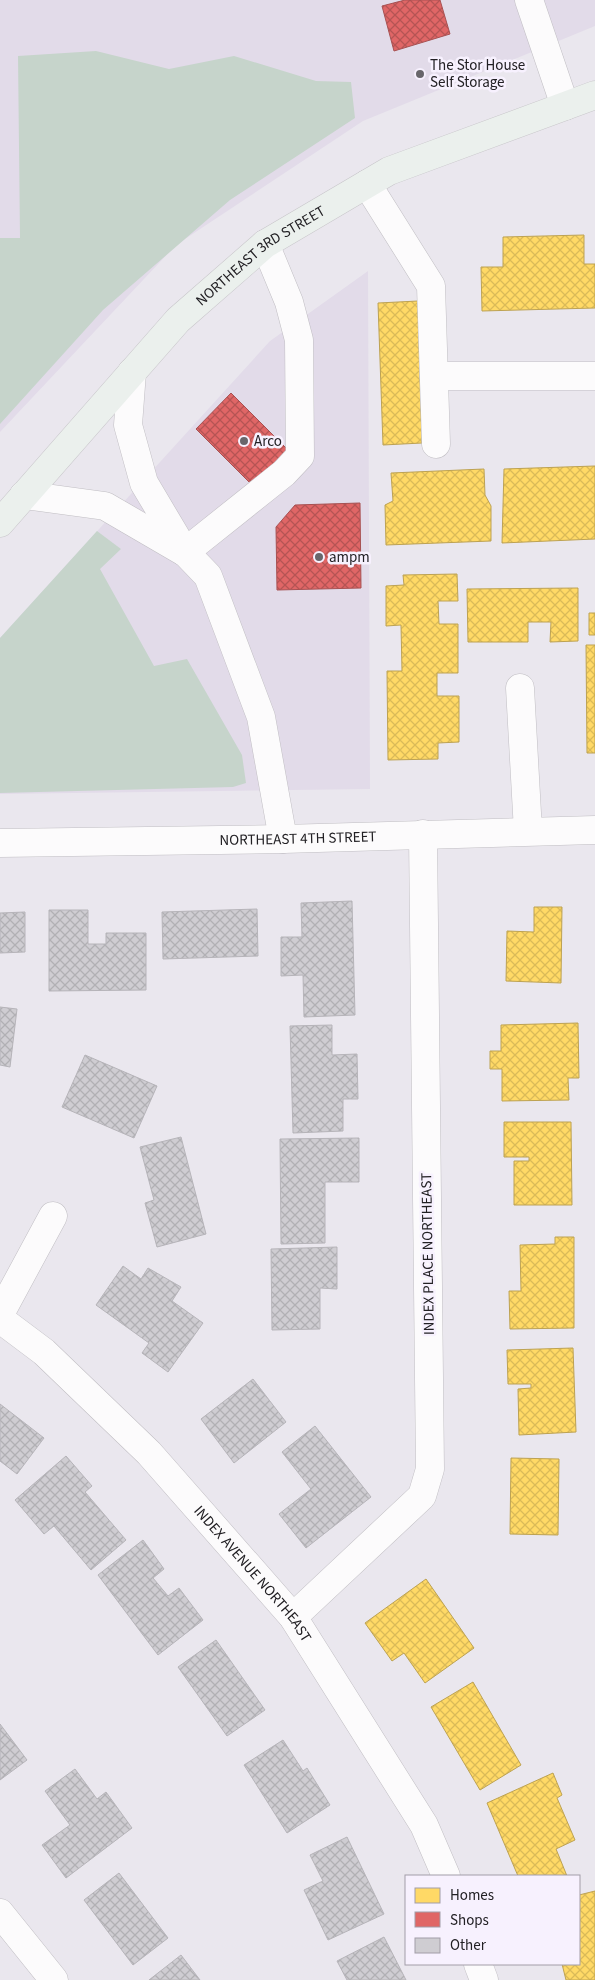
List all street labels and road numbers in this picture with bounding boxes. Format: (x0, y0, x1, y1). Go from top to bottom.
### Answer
street label: NORTHEAST 3RD STREET (191, 200, 329, 311)
street label: NORTHEAST 4TH STREET (219, 826, 377, 850)
street label: INDEX PLACE NORTHEAST (416, 1173, 440, 1335)
street label: INDEX AVENUE NORTHEAST (189, 1501, 317, 1646)

